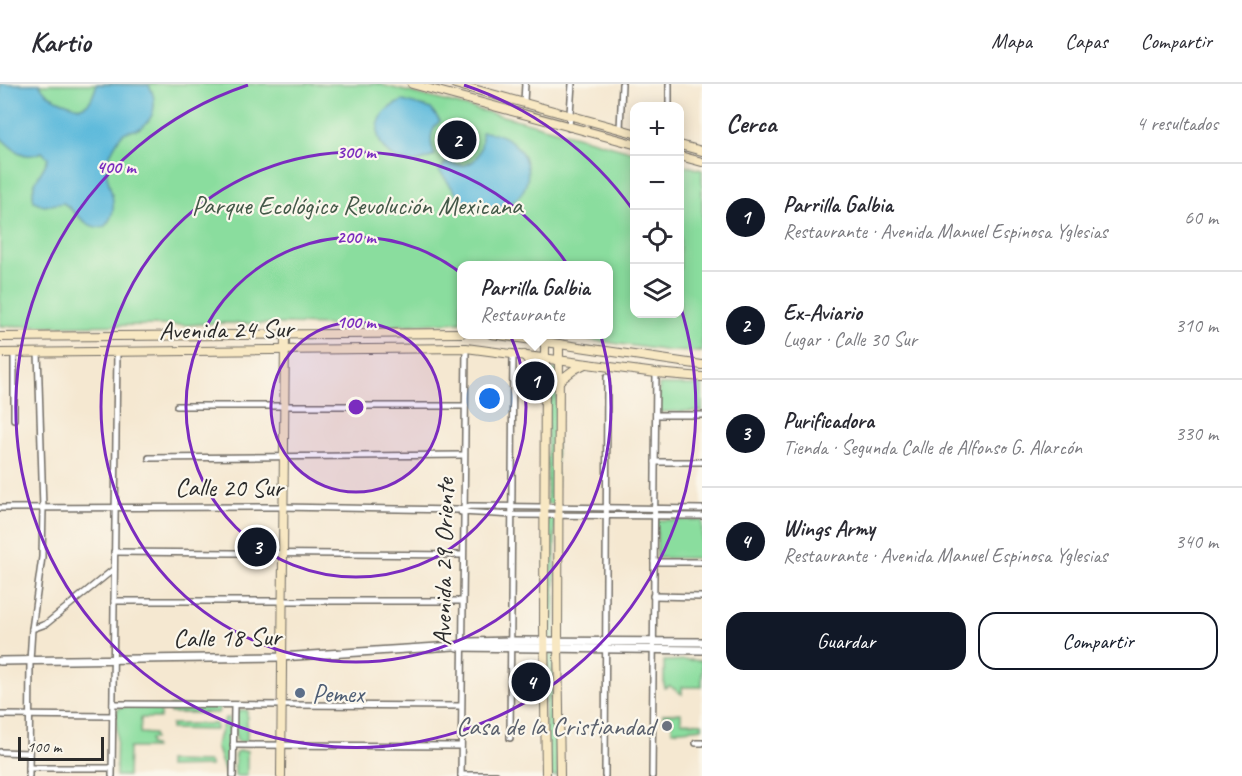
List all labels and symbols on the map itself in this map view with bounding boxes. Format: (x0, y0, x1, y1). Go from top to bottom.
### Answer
pin: 2 (438, 118, 476, 162)
text: 300 m (337, 141, 377, 163)
text: 400 m (97, 156, 137, 178)
park label: Parque Ecológico Revolución Mexicana (192, 189, 524, 222)
text: 200 m (337, 226, 377, 248)
text: 100 m (337, 311, 377, 333)
street label: Avenida 24 Sur (158, 312, 296, 347)
pin: 1 (516, 358, 554, 404)
your location (475, 384, 504, 413)
centre of rings (346, 397, 366, 417)
street label: Calle 20 Sur (175, 471, 286, 504)
street label: Avenida 29 Oriente (426, 476, 461, 646)
pin: 3 (238, 524, 276, 570)
street label: Calle 18 Sur (173, 620, 284, 655)
pin: 4 (512, 660, 550, 704)
place label: Pemex (312, 677, 366, 710)
marker: Pemex (293, 686, 307, 700)
place label: Casa de la Cristiandad (456, 710, 659, 743)
marker: Casa de la Cristiandad (660, 719, 674, 733)
scale bar (18, 734, 104, 762)

